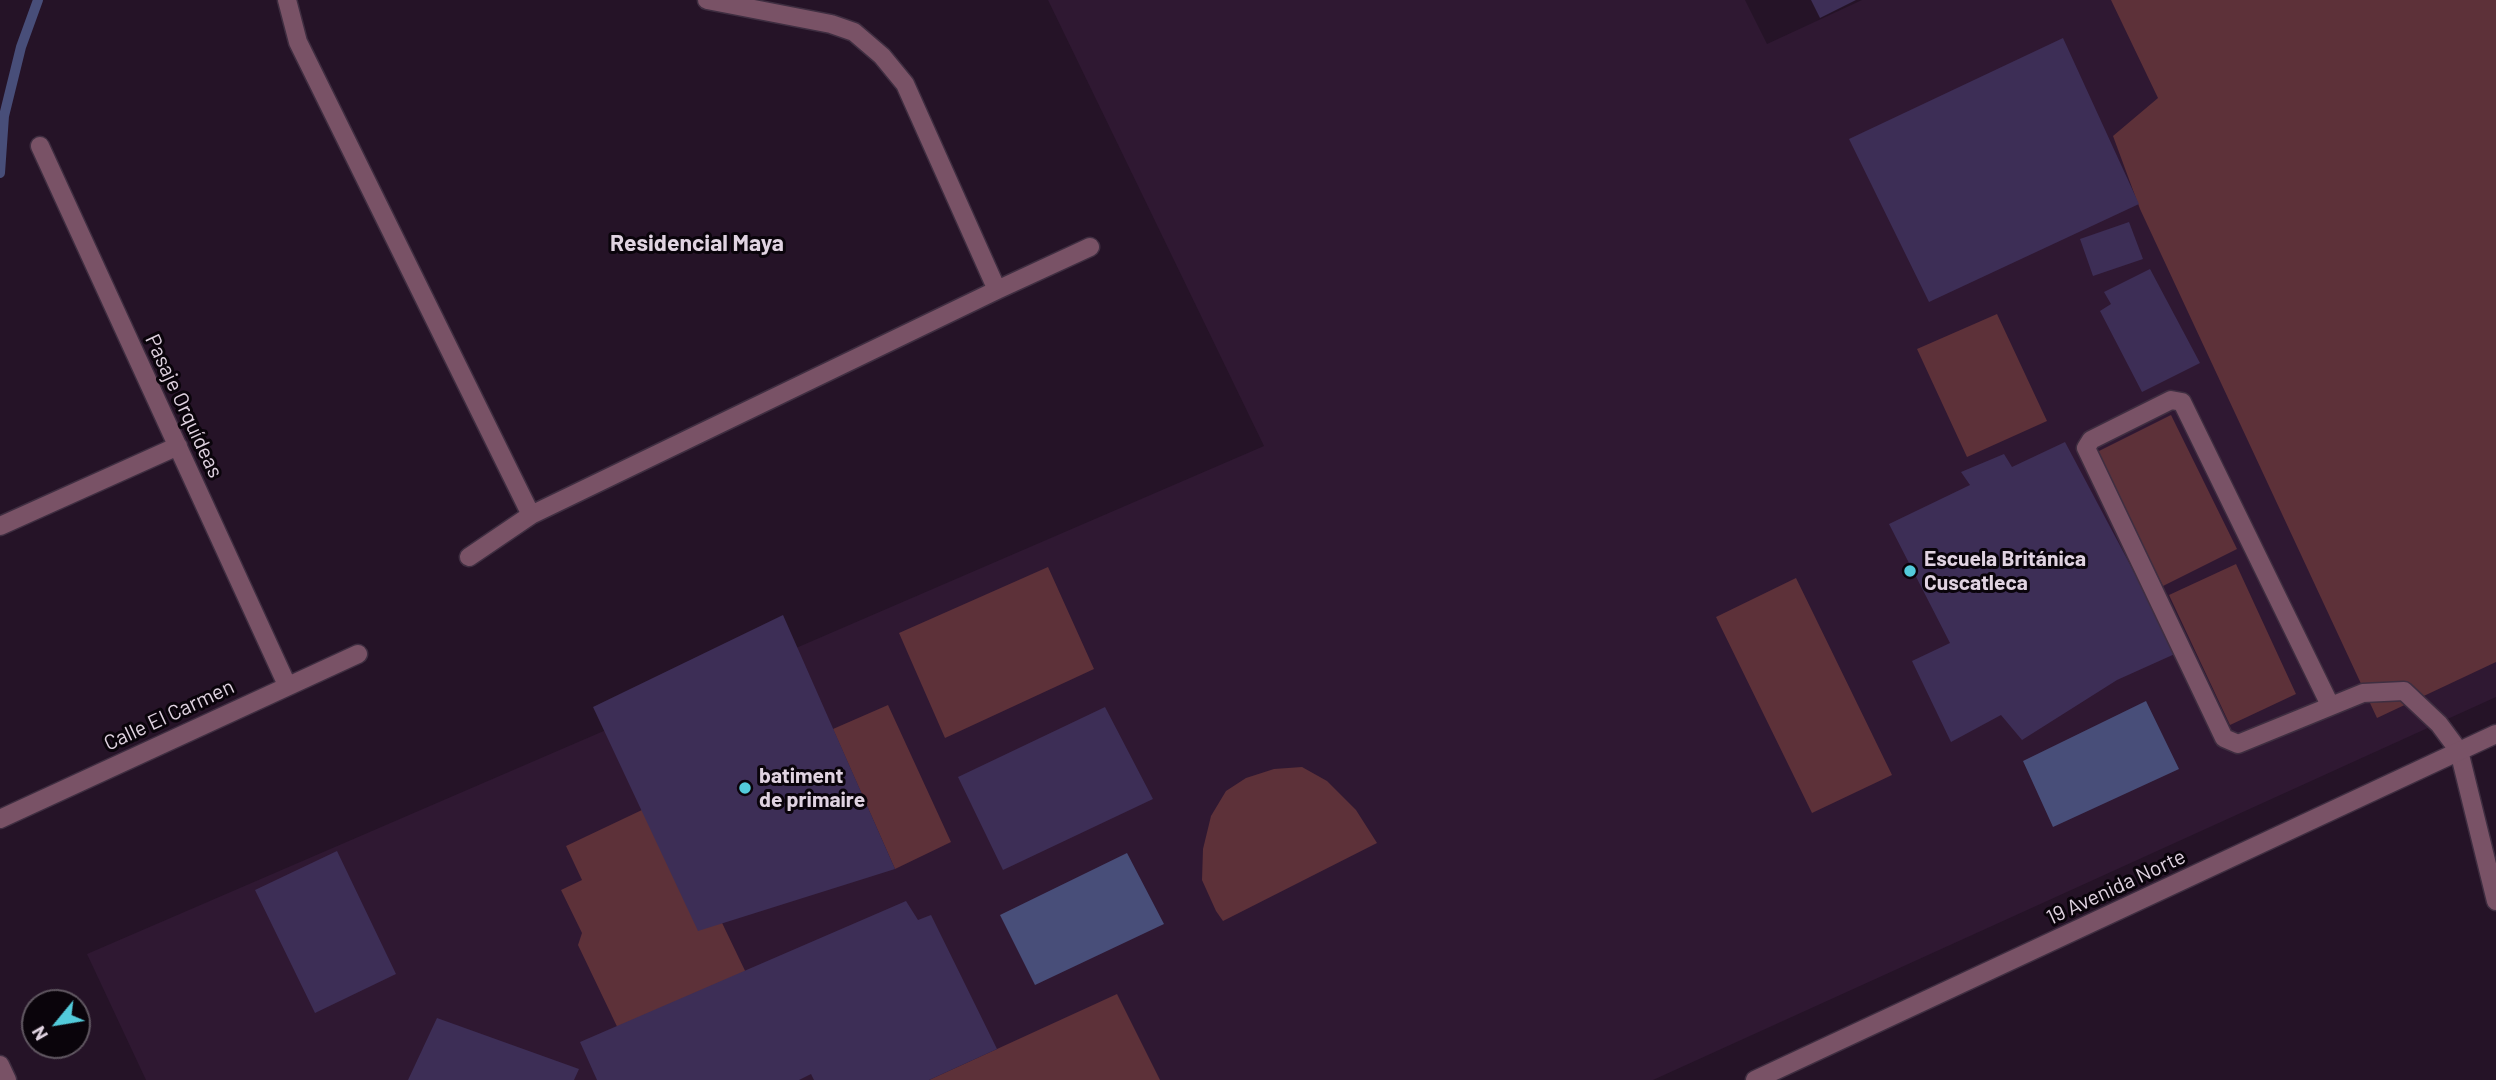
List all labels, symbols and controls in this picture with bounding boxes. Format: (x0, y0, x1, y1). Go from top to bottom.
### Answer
district label: Residencial Maya (610, 229, 784, 257)
street label: Pasaje Orquídeas (140, 330, 228, 482)
place label: Escuela Británica Cuscatleca (1924, 546, 2086, 596)
marker: Escuela Británica Cuscatleca (1902, 563, 1918, 579)
street label: Calle El Carmen (100, 674, 238, 756)
place label: batiment de primaire (759, 763, 865, 813)
marker: batiment de primaire (737, 780, 753, 796)
street label: 19 Avenida Norte (2042, 844, 2190, 930)
north arrow (21, 989, 91, 1059)
text: N (26, 1023, 52, 1045)

